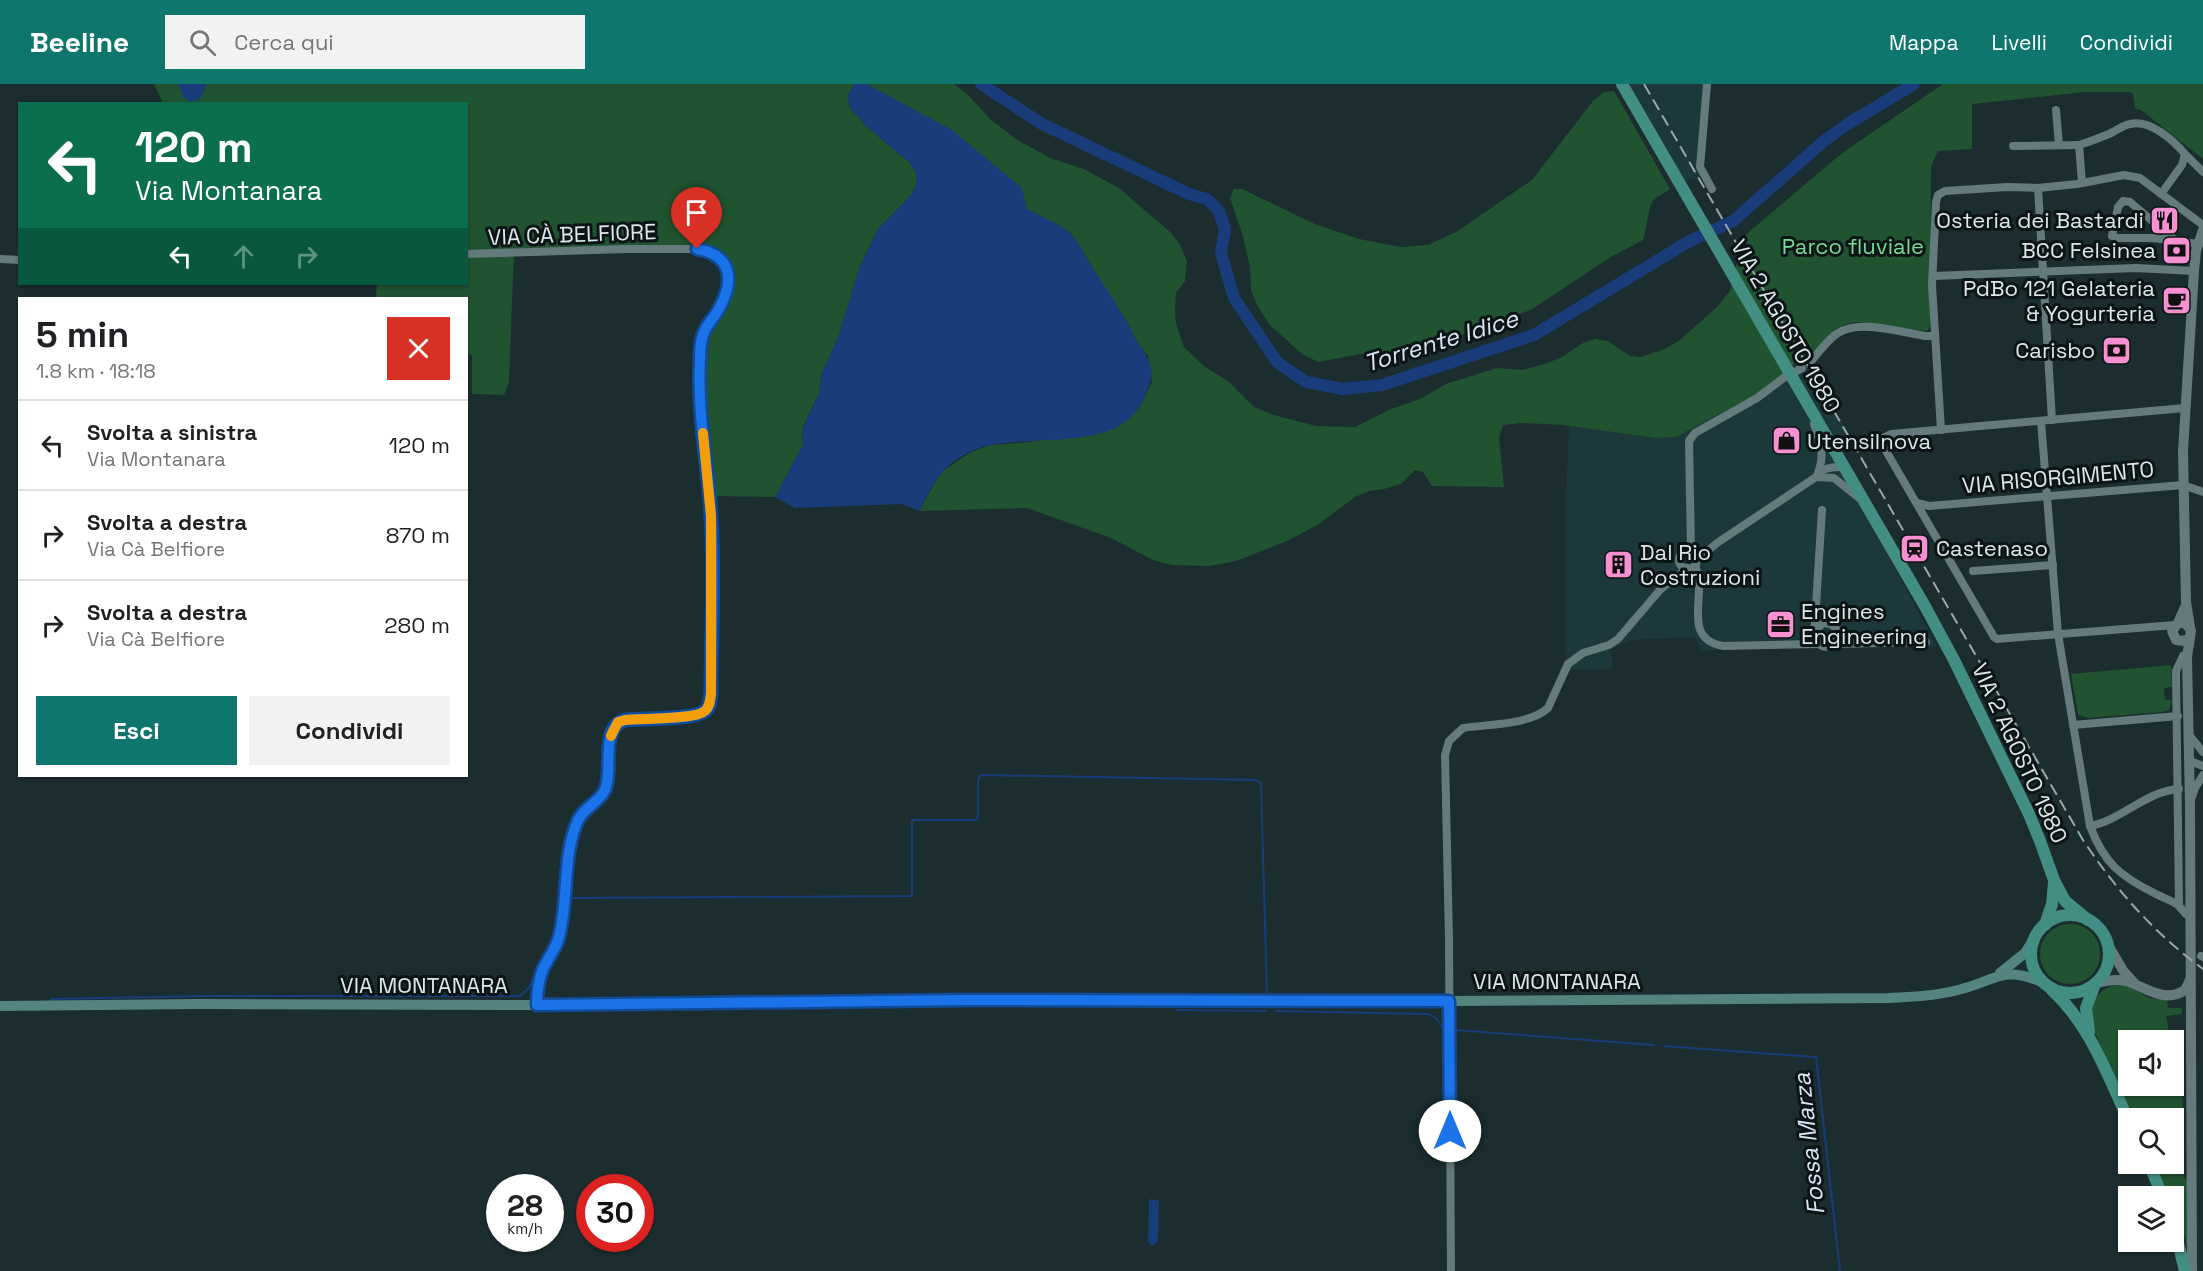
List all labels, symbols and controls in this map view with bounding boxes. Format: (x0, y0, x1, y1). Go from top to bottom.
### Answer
search box (165, 15, 585, 69)
text: Beeline (30, 24, 129, 60)
icon: search (186, 26, 219, 59)
text: Cerca qui (234, 28, 334, 56)
text: Mappa (1889, 29, 1958, 56)
text: Livelli (1991, 29, 2047, 56)
text: Condividi (2080, 29, 2173, 56)
text: 120 m (135, 121, 253, 174)
icon: left (36, 126, 114, 204)
text: Via Montanara (135, 173, 322, 208)
pin (671, 187, 722, 249)
icon: arrive (680, 196, 713, 229)
restaurant icon: Osteria dei Bastardi (2149, 204, 2181, 236)
place label: Osteria dei Bastardi (1936, 206, 2144, 234)
street label: VIA CÀ BELFIORE (487, 217, 657, 251)
park label: Parco fluviale (1782, 232, 1924, 260)
street label: VIA 2 AGOSTO 1980 (1725, 234, 1847, 418)
bank icon: BCC Felsinea (2161, 234, 2193, 266)
place label: BCC Felsinea (2021, 236, 2156, 264)
icon: left (164, 240, 197, 273)
icon: ahead (227, 240, 260, 273)
icon: right (290, 240, 323, 273)
place label: PdBo 121 Gelateria & Yogurteria (1963, 274, 2155, 327)
cafe icon: PdBo 121 Gelateria & Yogurteria (2160, 285, 2192, 317)
water label: Torrente Idice (1360, 302, 1522, 379)
text: 5 min (36, 312, 129, 358)
button: close (387, 317, 450, 380)
bank icon: Carisbo (2100, 334, 2132, 366)
place label: Carisbo (2015, 336, 2095, 364)
text: 1.8 km · 18:18 (36, 358, 156, 384)
text: Svolta a sinistra (87, 418, 257, 446)
shop icon: Utensilnova (1770, 425, 1802, 457)
place label: Utensilnova (1807, 427, 1931, 455)
icon: left (36, 429, 69, 462)
text: 120 m (389, 431, 450, 459)
text: Via Montanara (87, 446, 226, 472)
street label: VIA RISORGIMENTO (1961, 455, 2155, 499)
text: Svolta a destra (87, 508, 247, 536)
icon: right (36, 519, 69, 552)
text: 870 m (386, 521, 450, 549)
station icon: Castenaso (1899, 532, 1931, 564)
place label: Castenaso (1936, 534, 2048, 562)
text: Via Cà Belfiore (87, 536, 225, 562)
place label: Dal Rio Costruzioni (1640, 538, 1760, 591)
building icon: Dal Rio Costruzioni (1603, 549, 1635, 581)
place label: Engines Engineering (1801, 597, 1927, 650)
text: Svolta a destra (87, 598, 247, 626)
office icon: Engines Engineering (1764, 608, 1796, 640)
icon: right (36, 609, 69, 642)
text: 280 m (384, 611, 450, 639)
text: Via Cà Belfiore (87, 626, 225, 652)
street label: VIA 2 AGOSTO 1980 (1966, 658, 2074, 848)
button: Esci (36, 696, 237, 765)
button: Condividi (249, 696, 450, 765)
street label: VIA MONTANARA (1473, 967, 1641, 995)
street label: VIA MONTANARA (340, 971, 508, 999)
map controls (2118, 1030, 2184, 1252)
button: sound (2118, 1030, 2184, 1096)
water label: Fossa Marza (1786, 1071, 1831, 1217)
position arrow (1418, 1099, 1482, 1163)
button: search (2118, 1108, 2184, 1174)
speed limit sign: 30 (576, 1174, 654, 1252)
text: 28 (507, 1186, 543, 1225)
button: layers (2118, 1186, 2184, 1252)
text: km/h (507, 1219, 543, 1238)

